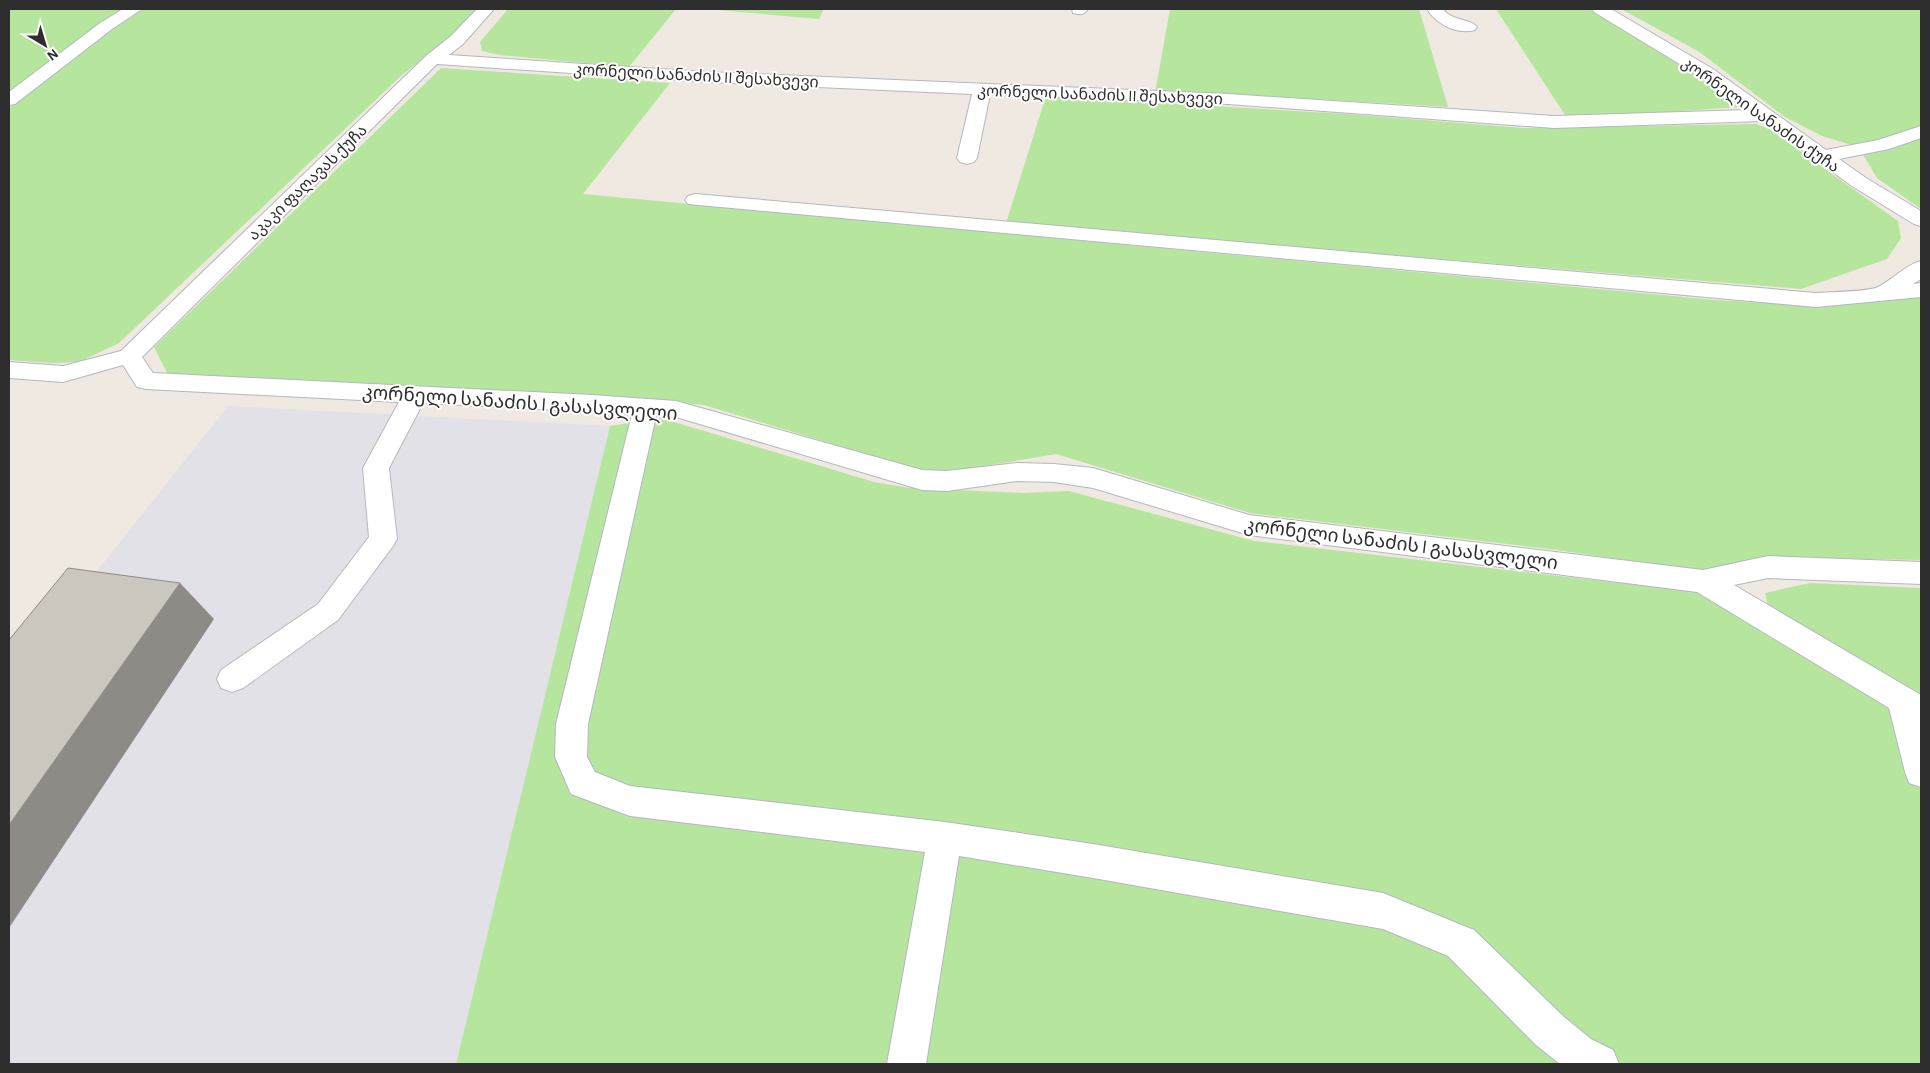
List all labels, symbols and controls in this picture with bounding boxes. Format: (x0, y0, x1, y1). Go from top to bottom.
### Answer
north arrow (20, 20, 70, 70)
text: N (44, 46, 61, 63)
street label: კორნელი სანაძის ქუჩა (1678, 54, 1842, 177)
street label: კორნელი სანაძის II შესახვევი (573, 62, 819, 92)
street label: კორნელი სანაძის II შესახვევი (977, 83, 1223, 109)
street label: აკაკი ფაღავას ქუჩა (245, 122, 371, 244)
street label: კორნელი სანაძის I გასასვლელი (361, 382, 678, 426)
street label: კორნელი სანაძის I გასასვლელი (1243, 515, 1559, 575)

